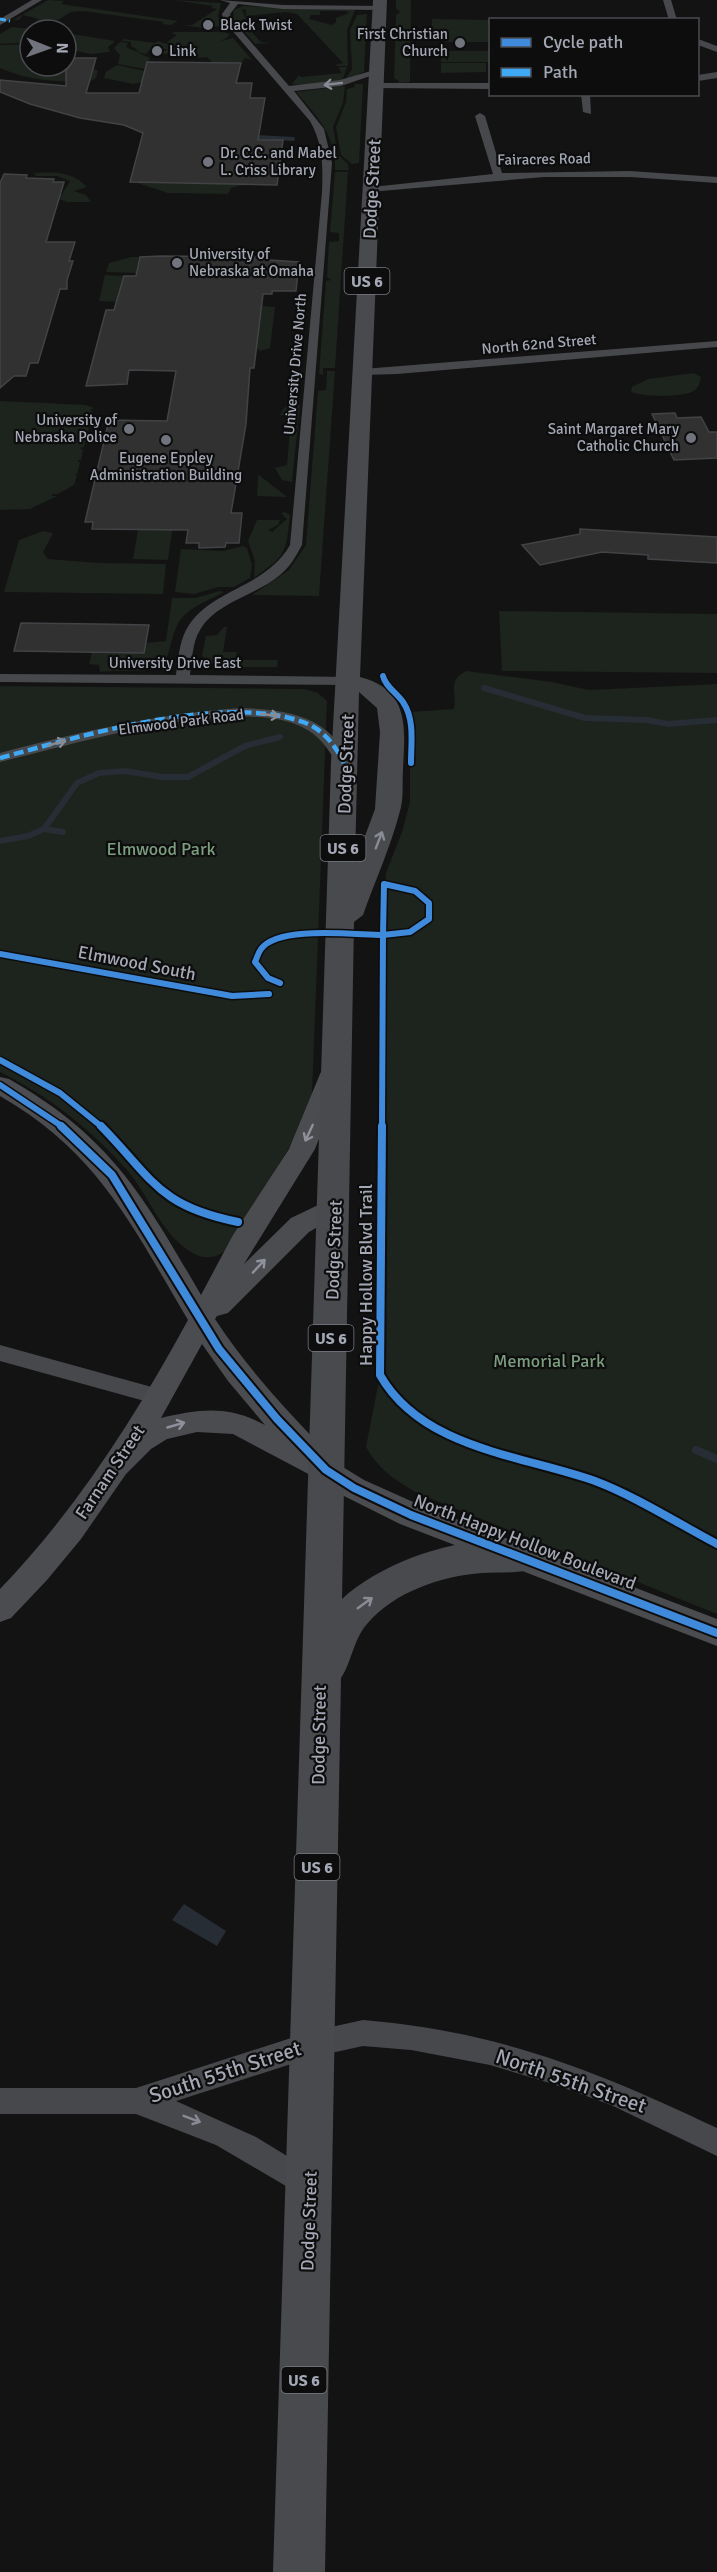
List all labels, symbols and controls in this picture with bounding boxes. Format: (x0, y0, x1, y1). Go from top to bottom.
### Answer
place label: Black Twist (220, 16, 292, 34)
north arrow (18, 18, 78, 78)
marker: Black Twist (201, 18, 215, 32)
legend (489, 18, 699, 96)
place label: First Christian Church (357, 25, 448, 60)
text: Cycle path (543, 31, 623, 53)
marker: First Christian Church (453, 36, 467, 50)
place label: Link (169, 42, 197, 60)
text: N (52, 43, 72, 54)
marker: Link (150, 44, 164, 58)
text: Path (543, 61, 578, 83)
one-way arrow (324, 79, 343, 90)
street label: Dodge Street (358, 139, 386, 239)
place label: Dr. C.C. and Mabel L. Criss Library (220, 144, 337, 179)
street label: Fairacres Road (497, 149, 591, 169)
marker: Dr. C.C. and Mabel L. Criss Library (201, 155, 215, 169)
place label: University of Nebraska at Omaha (189, 245, 314, 280)
marker: University of Nebraska at Omaha (170, 256, 184, 270)
road number: US 6 (344, 268, 389, 294)
street label: University Drive North (280, 292, 310, 436)
street label: North 62nd Street (481, 330, 597, 358)
place label: University of Nebraska Police (15, 411, 118, 446)
place label: Saint Margaret Mary Catholic Church (548, 420, 679, 455)
marker: University of Nebraska Police (122, 422, 136, 436)
marker: Saint Margaret Mary Catholic Church (684, 431, 698, 445)
marker: Eugene Eppley Administration Building (159, 433, 173, 447)
place label: Eugene Eppley Administration Building (90, 449, 242, 484)
street label: University Drive East (109, 654, 241, 672)
street label: Elmwood Park Road (117, 705, 245, 739)
one-way arrow (259, 710, 279, 721)
street label: Dodge Street (333, 714, 359, 814)
one-way arrow (47, 737, 66, 748)
one-way arrow (374, 831, 385, 850)
road number: US 6 (320, 835, 366, 861)
park label: Elmwood Park (106, 838, 216, 860)
street label: Elmwood South (76, 941, 198, 985)
one-way arrow (303, 1123, 315, 1141)
street label: Happy Hollow Blvd Trail (355, 1184, 377, 1366)
street label: Dodge Street (321, 1200, 347, 1300)
one-way arrow (252, 1259, 266, 1274)
road number: US 6 (308, 1325, 354, 1351)
park label: Memorial Park (493, 1350, 605, 1372)
one-way arrow (166, 1419, 185, 1430)
street label: Farnam Street (70, 1421, 150, 1523)
street label: North Happy Hollow Boulevard (411, 1489, 639, 1595)
one-way arrow (357, 1597, 373, 1609)
street label: Dodge Street (307, 1685, 331, 1785)
road number: US 6 (294, 1854, 340, 1880)
street label: South 55th Street (146, 2035, 304, 2109)
street label: North 55th Street (492, 2043, 650, 2119)
one-way arrow (182, 2115, 201, 2126)
street label: Dodge Street (296, 2171, 322, 2271)
road number: US 6 (282, 2367, 326, 2393)

